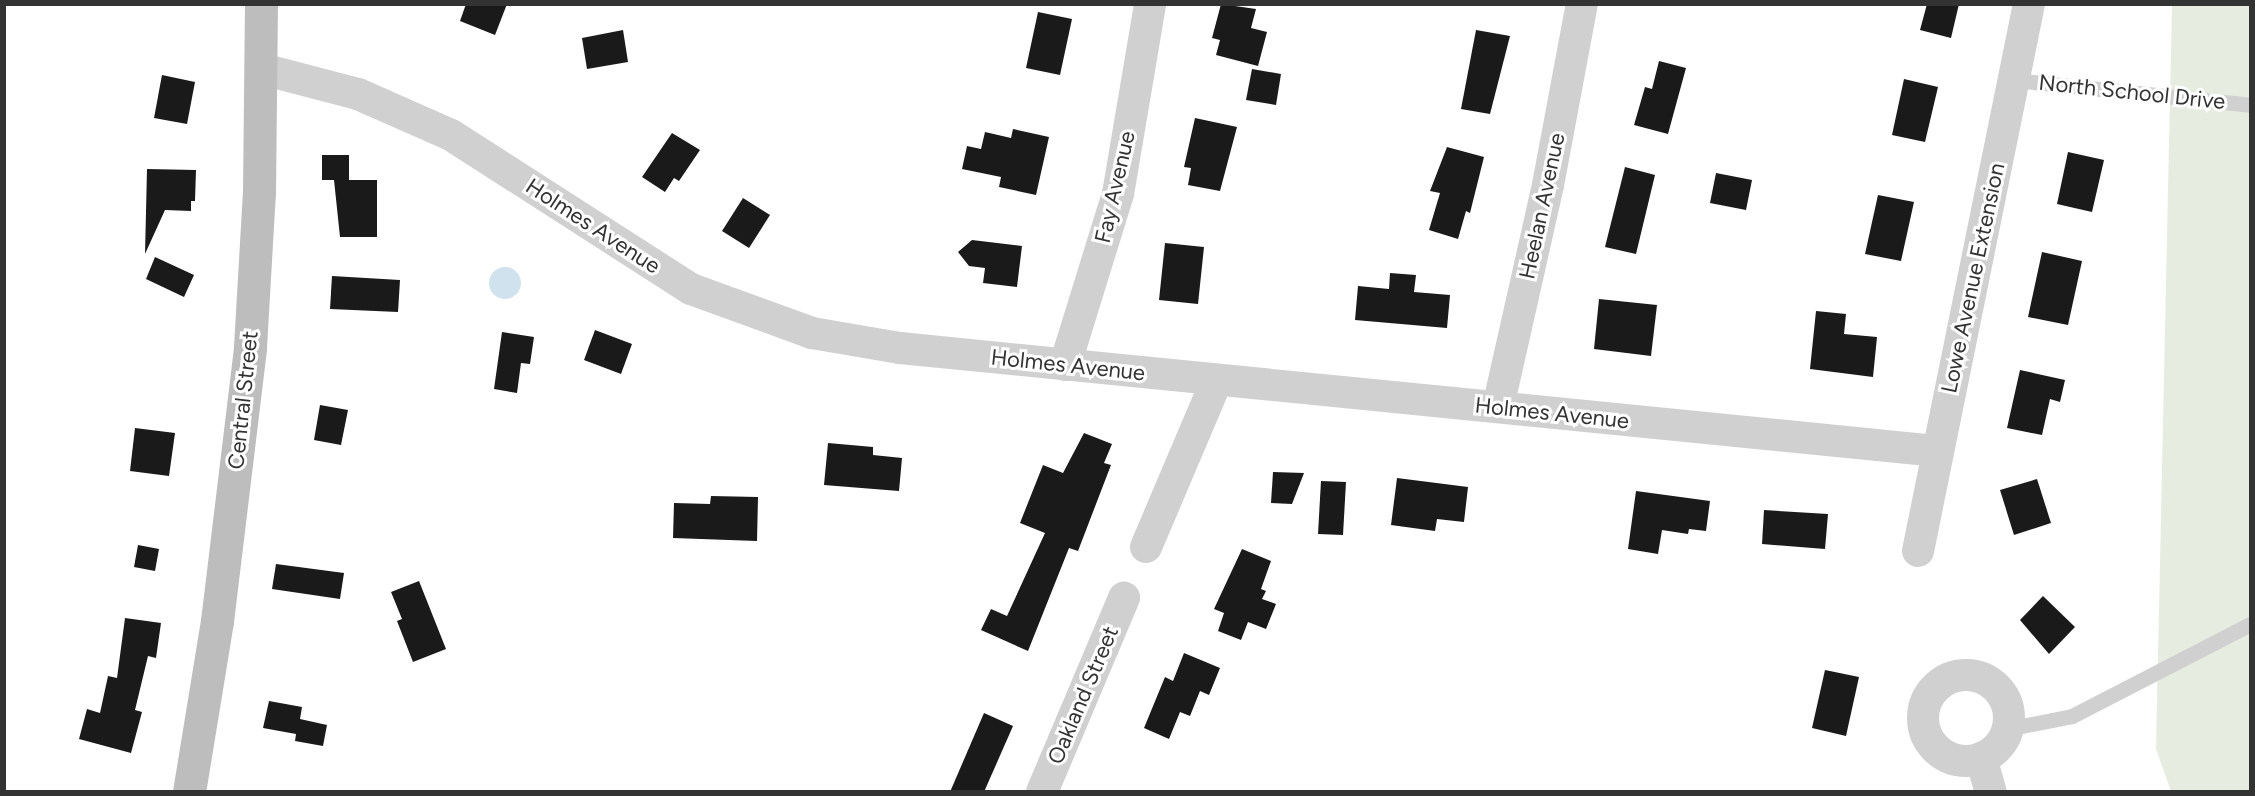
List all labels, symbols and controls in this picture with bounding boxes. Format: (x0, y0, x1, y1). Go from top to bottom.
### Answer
street label: North School Drive (2037, 69, 2227, 115)
street label: Fay Avenue (1089, 128, 1141, 246)
street label: Heelan Avenue (1514, 131, 1570, 281)
street label: Lowe Avenue Extension (1936, 161, 2010, 395)
street label: Holmes Avenue (521, 173, 665, 279)
street label: Central Street (223, 330, 263, 470)
street label: Holmes Avenue (990, 344, 1146, 386)
street label: Holmes Avenue (1474, 392, 1630, 434)
street label: Oakland Street (1042, 622, 1124, 768)

